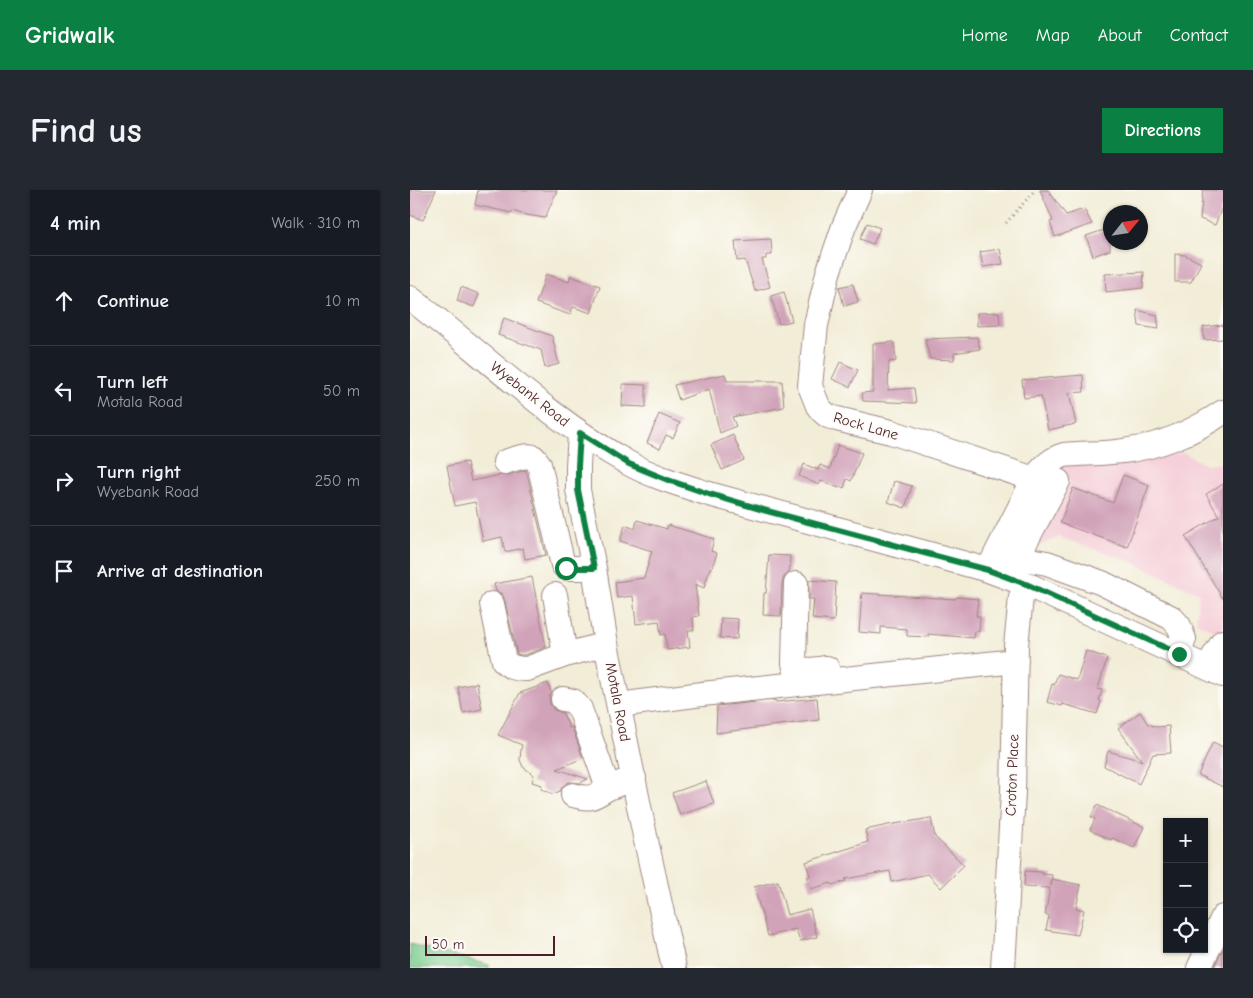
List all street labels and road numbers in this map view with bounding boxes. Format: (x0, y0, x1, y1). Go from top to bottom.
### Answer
street label: Wyebank Road (487, 357, 573, 431)
street label: Rock Lane (831, 408, 901, 444)
street label: Motala Road (601, 661, 635, 743)
street label: Croton Place (1002, 733, 1022, 816)

